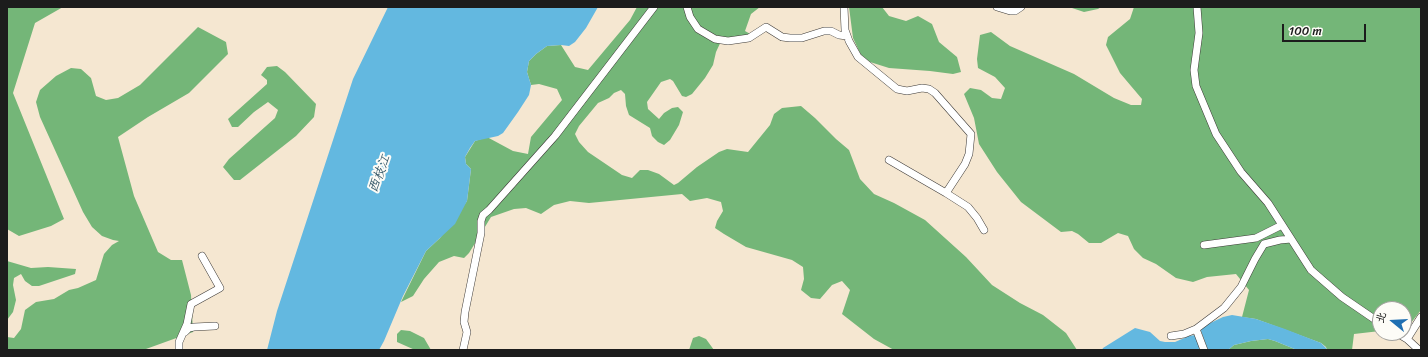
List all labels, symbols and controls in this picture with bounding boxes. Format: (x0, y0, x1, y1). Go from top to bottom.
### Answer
scale bar (1284, 16, 1368, 42)
text: 100 m (1289, 20, 1322, 42)
water label: 西枝江 (366, 153, 394, 195)
north arrow (1372, 301, 1412, 341)
text: 北 (1370, 309, 1392, 326)

